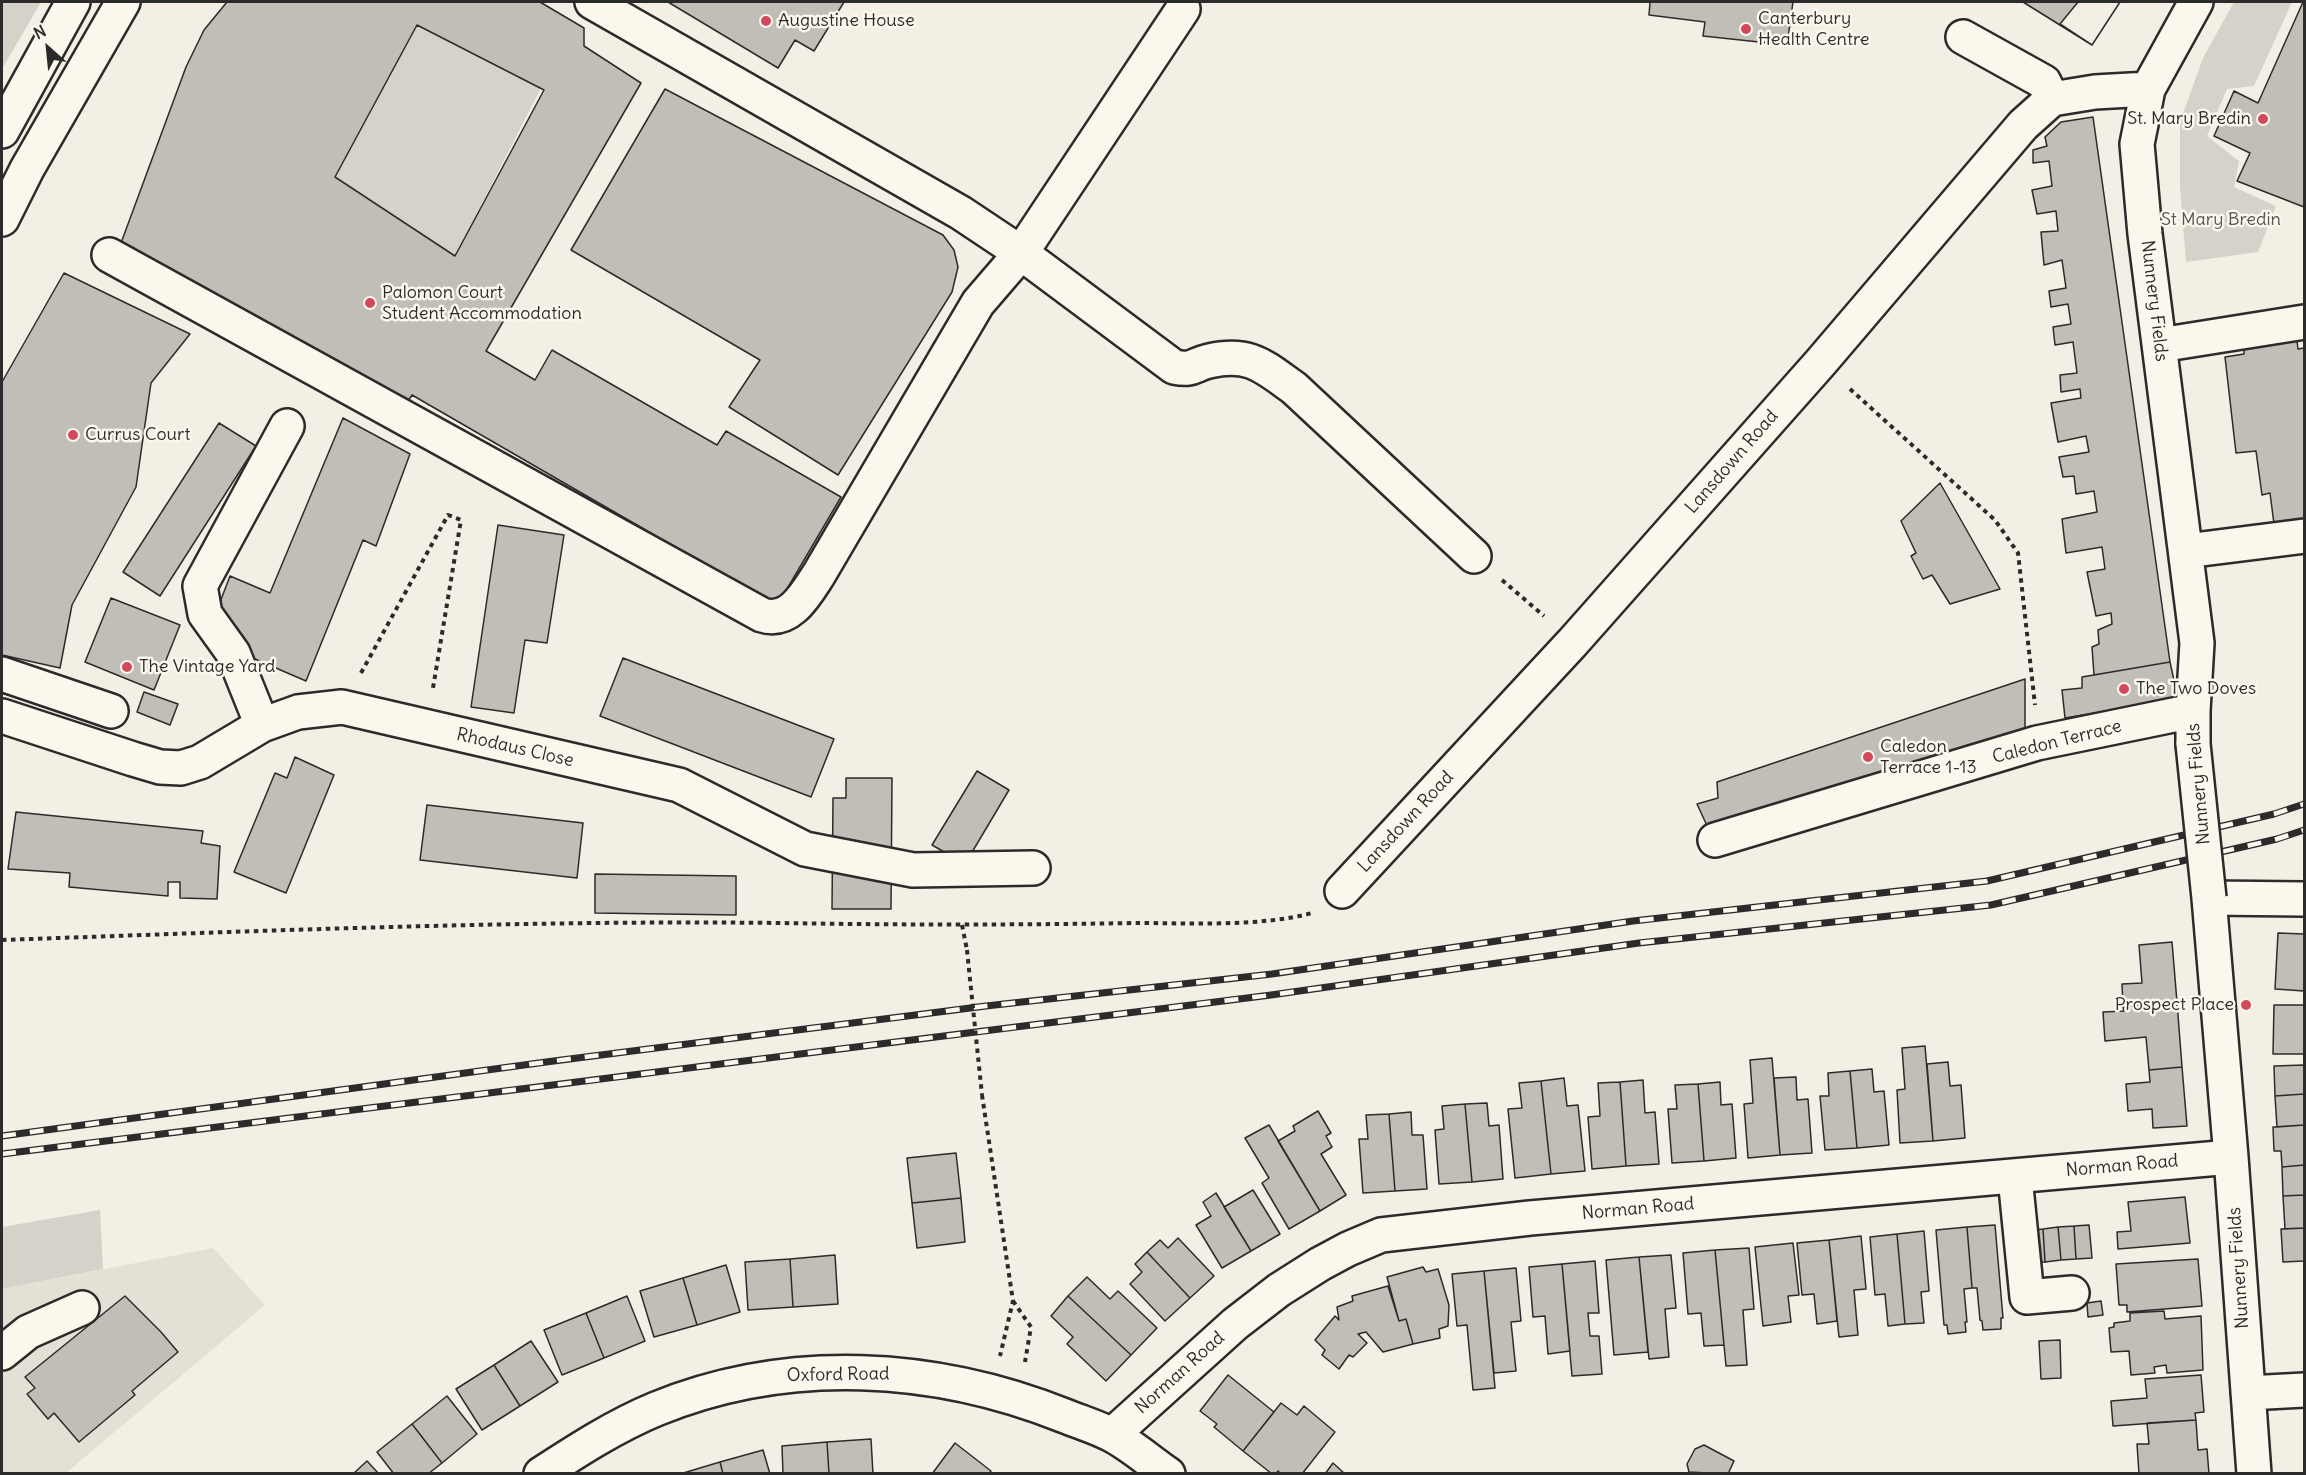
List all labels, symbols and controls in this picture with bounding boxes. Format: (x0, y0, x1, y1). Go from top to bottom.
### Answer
place label: Canterbury Health Centre (1758, 8, 1869, 50)
place label: Augustine House (778, 10, 915, 32)
marker: Augustine House (759, 14, 773, 28)
north arrow (18, 18, 78, 78)
text: N (30, 21, 49, 43)
marker: Canterbury Health Centre (1739, 22, 1753, 36)
place label: St. Mary Bredin (2127, 108, 2251, 130)
marker: St. Mary Bredin (2256, 112, 2270, 126)
park label: St Mary Bredin (2161, 209, 2281, 231)
street label: Nunnery Fields (2136, 239, 2172, 363)
place label: Palomon Court Student Accommodation (382, 282, 582, 324)
marker: Palomon Court Student Accommodation (363, 296, 377, 310)
street label: Lansdown Road (1681, 406, 1783, 518)
place label: Currus Court (85, 424, 190, 446)
marker: Currus Court (66, 428, 80, 442)
place label: The Vintage Yard (139, 656, 275, 678)
marker: The Vintage Yard (120, 660, 134, 674)
place label: The Two Doves (2136, 678, 2256, 700)
marker: The Two Doves (2117, 682, 2131, 696)
street label: Caledon Terrace (1990, 716, 2124, 768)
street label: Nunnery Fields (2183, 722, 2215, 846)
street label: Rhodaus Close (454, 724, 576, 772)
place label: Caledon Terrace 1-13 (1880, 736, 1977, 778)
marker: Caledon Terrace 1-13 (1861, 750, 1875, 764)
street label: Lansdown Road (1354, 767, 1458, 877)
place label: Prospect Place (2115, 994, 2234, 1016)
marker: Prospect Place (2239, 998, 2253, 1012)
street label: Norman Road (2065, 1150, 2179, 1182)
street label: Norman Road (1581, 1193, 1695, 1225)
street label: Nunnery Fields (2224, 1206, 2254, 1330)
street label: Norman Road (1131, 1327, 1229, 1419)
street label: Oxford Road (786, 1363, 890, 1387)

